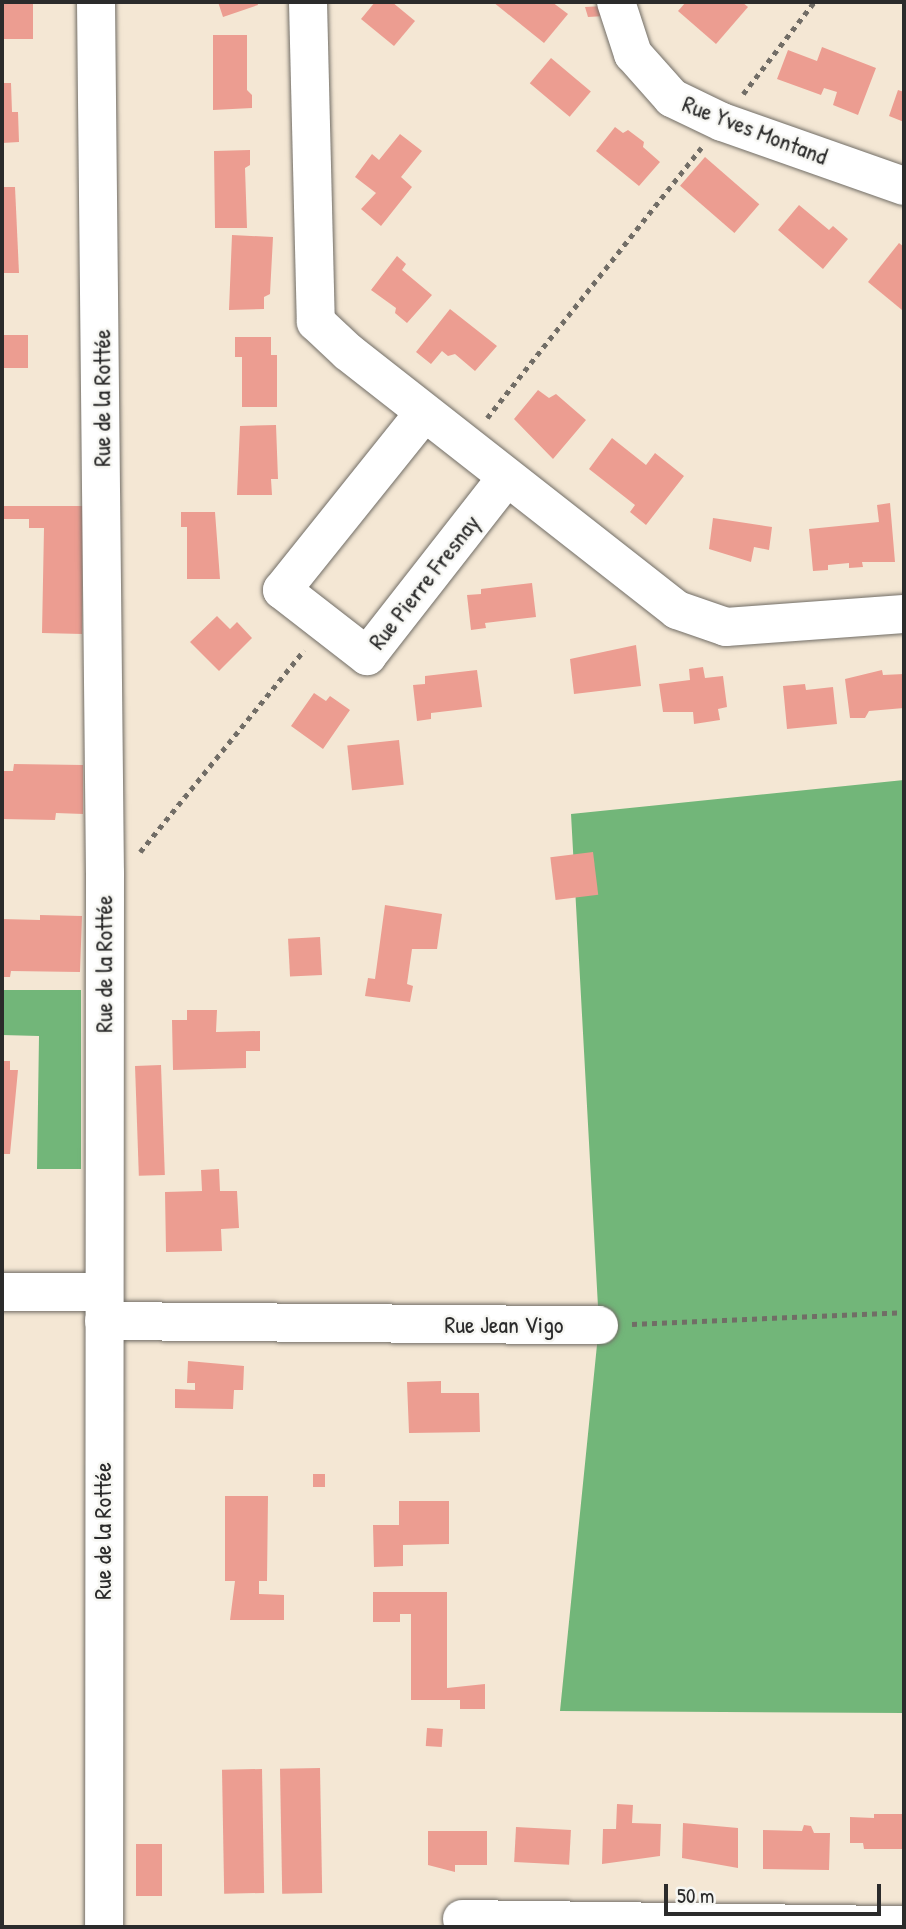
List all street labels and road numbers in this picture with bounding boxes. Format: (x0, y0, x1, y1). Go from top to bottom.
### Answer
street label: Rue Yves Montand (679, 89, 831, 171)
street label: Rue de la Rottée (88, 329, 116, 467)
street label: Rue Pierre Fresnay (362, 509, 486, 655)
street label: Rue de la Rottée (90, 895, 118, 1033)
street label: Rue Jean Vigo (445, 1311, 563, 1339)
street label: Rue de la Rottée (89, 1462, 117, 1600)

